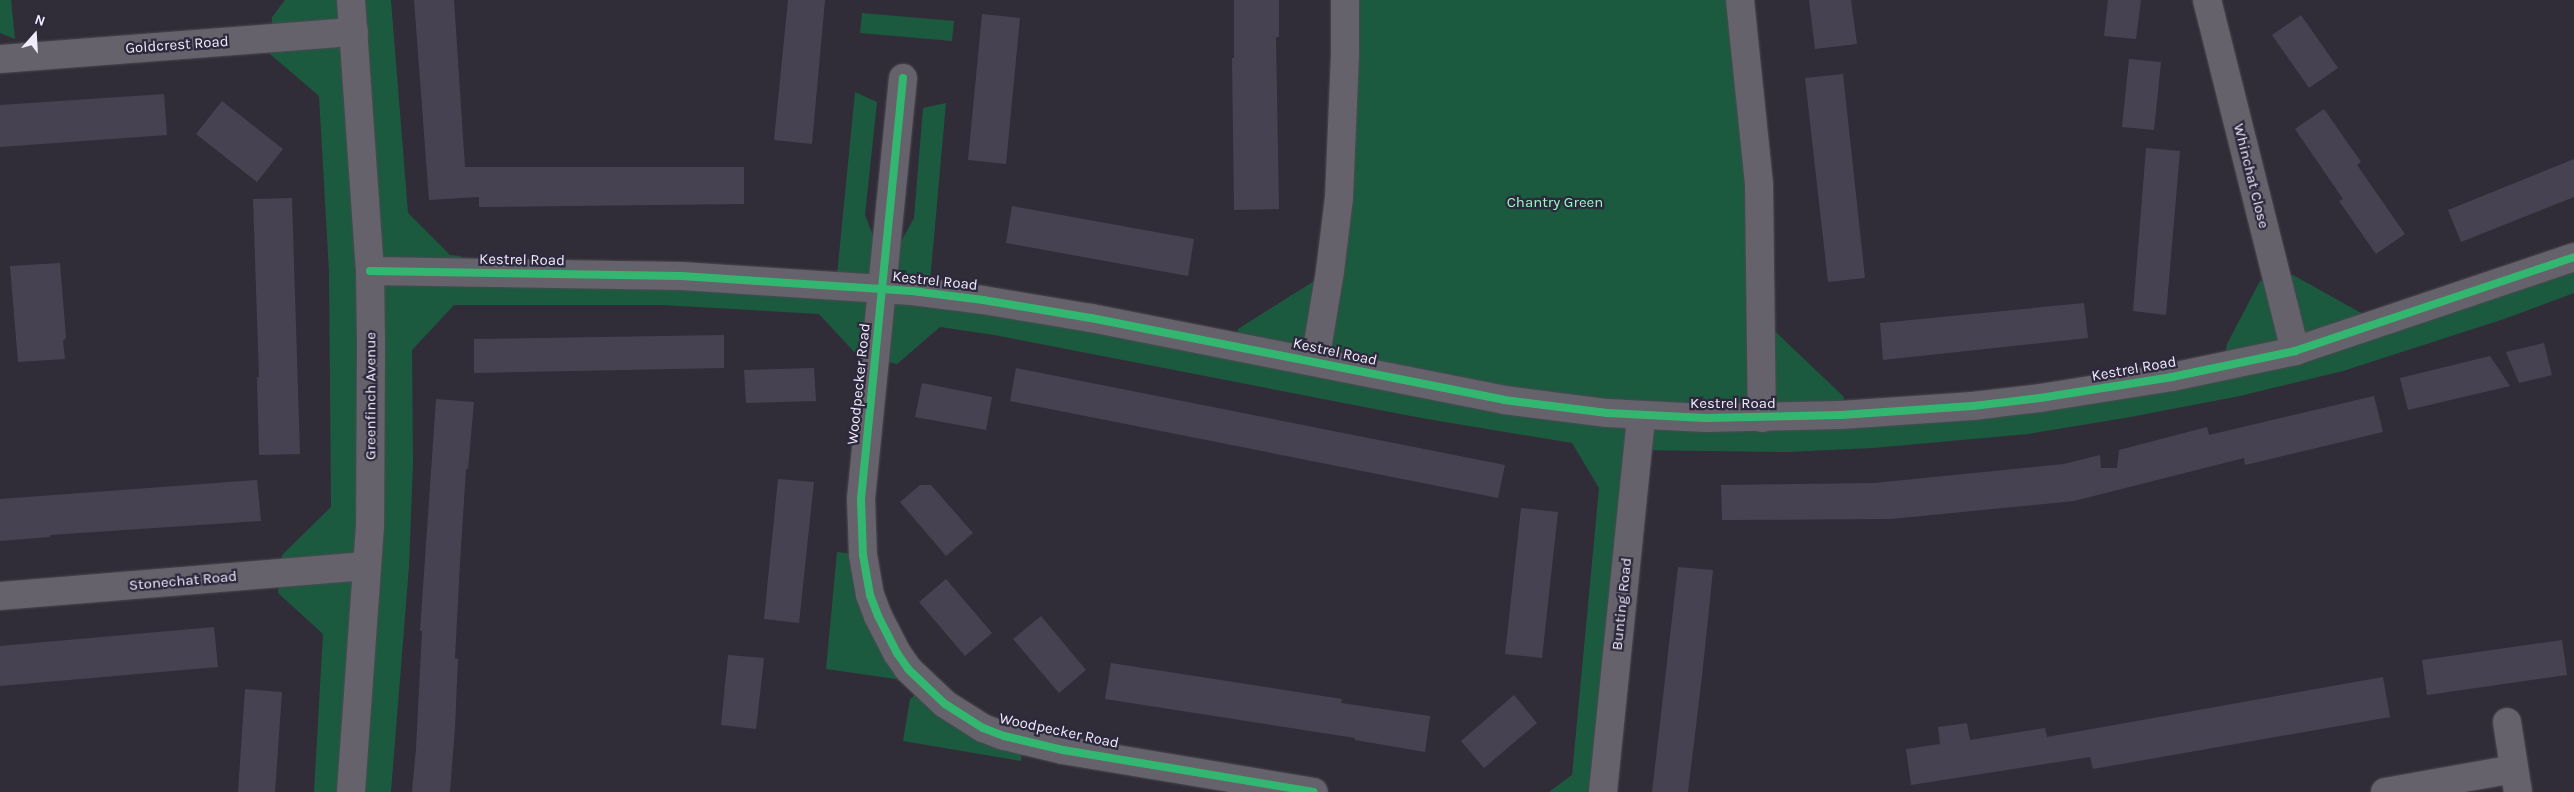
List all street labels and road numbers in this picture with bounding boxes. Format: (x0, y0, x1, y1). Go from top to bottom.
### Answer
street label: Goldcrest Road (125, 32, 229, 58)
street label: Whinchat Close (2229, 122, 2273, 230)
street label: Kestrel Road (479, 250, 565, 270)
street label: Kestrel Road (891, 268, 979, 294)
street label: Woodpecker Road (844, 322, 874, 446)
street label: Greenfinch Avenue (362, 332, 380, 460)
street label: Kestrel Road (1291, 334, 1379, 370)
street label: Kestrel Road (2090, 353, 2178, 385)
street label: Kestrel Road (1690, 395, 1776, 413)
street label: Bunting Road (1608, 557, 1636, 651)
street label: Stonechat Road (128, 567, 238, 595)
street label: Woodpecker Road (997, 710, 1121, 752)

